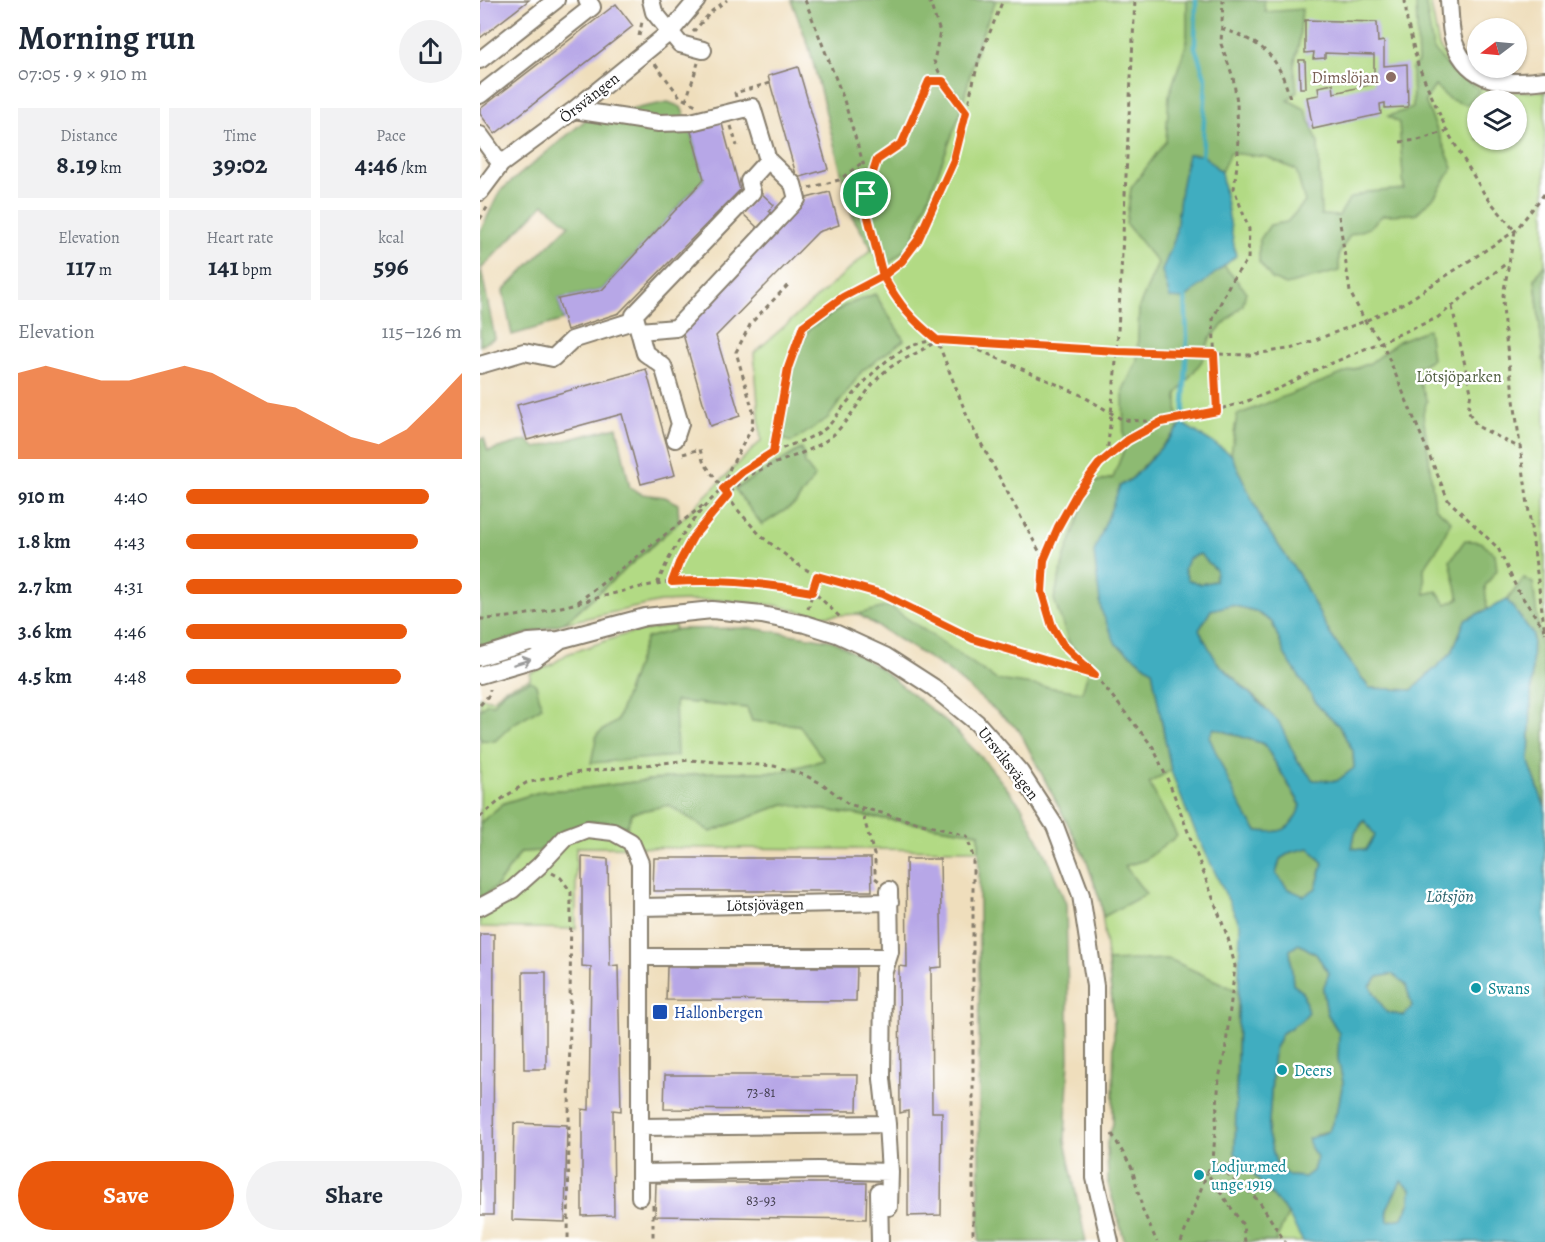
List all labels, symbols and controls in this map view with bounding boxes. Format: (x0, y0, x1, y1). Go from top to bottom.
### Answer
text: Morning run (18, 15, 195, 60)
north arrow (1467, 18, 1527, 78)
map controls (1467, 18, 1527, 150)
button: share (399, 20, 462, 83)
text: 07:05 · 9 × 910 m (18, 60, 147, 87)
street label: Örsvängen (555, 67, 624, 128)
place label: Dimslöjan (1311, 67, 1379, 89)
marker: Dimslöjan (1384, 70, 1398, 84)
button: layers (1467, 90, 1527, 150)
text: Distance (60, 125, 118, 147)
text: Time (223, 125, 257, 147)
text: Pace (376, 125, 406, 147)
text: 8.19 (56, 147, 97, 182)
text: 39:02 (212, 147, 268, 182)
text: 4:46 (355, 147, 398, 182)
text: km (97, 157, 122, 179)
text: /km (398, 157, 427, 179)
pin (840, 168, 891, 219)
icon: arrive (849, 177, 882, 210)
text: Elevation (58, 227, 120, 249)
text: Heart rate (207, 227, 273, 249)
text: kcal (378, 227, 404, 249)
text: 117 (66, 249, 96, 284)
text: 141 (208, 249, 239, 284)
text: 596 (373, 249, 409, 284)
text: m (96, 259, 112, 281)
text: bpm (239, 259, 272, 281)
text: Elevation (18, 318, 95, 345)
text: 115–126 m (381, 318, 462, 345)
park label: Lötsjöparken (1416, 366, 1502, 388)
text: 910 m (18, 483, 65, 510)
text: 4:40 (114, 483, 148, 510)
text: 1.8 km (18, 528, 71, 555)
text: 4:43 (114, 528, 145, 555)
text: 2.7 km (18, 573, 72, 600)
text: 4:31 (114, 573, 143, 600)
text: 3.6 km (18, 618, 72, 645)
text: 4:46 (114, 618, 146, 645)
one-way arrow (512, 656, 531, 667)
text: 4.5 km (18, 663, 72, 690)
text: 4:48 (114, 663, 147, 690)
street label: Ursviksvägen (973, 722, 1044, 805)
water label: Lötsjön (1426, 884, 1474, 908)
street label: Lötsjövägen (726, 893, 804, 917)
place label: Swans (1488, 978, 1530, 1000)
marker: Swans (1469, 981, 1483, 995)
place label: Hallonbergen (674, 1002, 763, 1024)
marker: Hallonbergen (651, 1003, 669, 1021)
place label: Deers (1294, 1060, 1332, 1082)
marker: Deers (1275, 1063, 1289, 1077)
house number: 73-81 (747, 1083, 776, 1102)
place label: Lodjur med unge 1919 (1211, 1156, 1287, 1196)
button: Save (18, 1161, 234, 1230)
button: Share (246, 1161, 462, 1230)
marker: Lodjur med unge 1919 (1192, 1168, 1206, 1182)
house number: 83-93 (746, 1191, 776, 1210)

